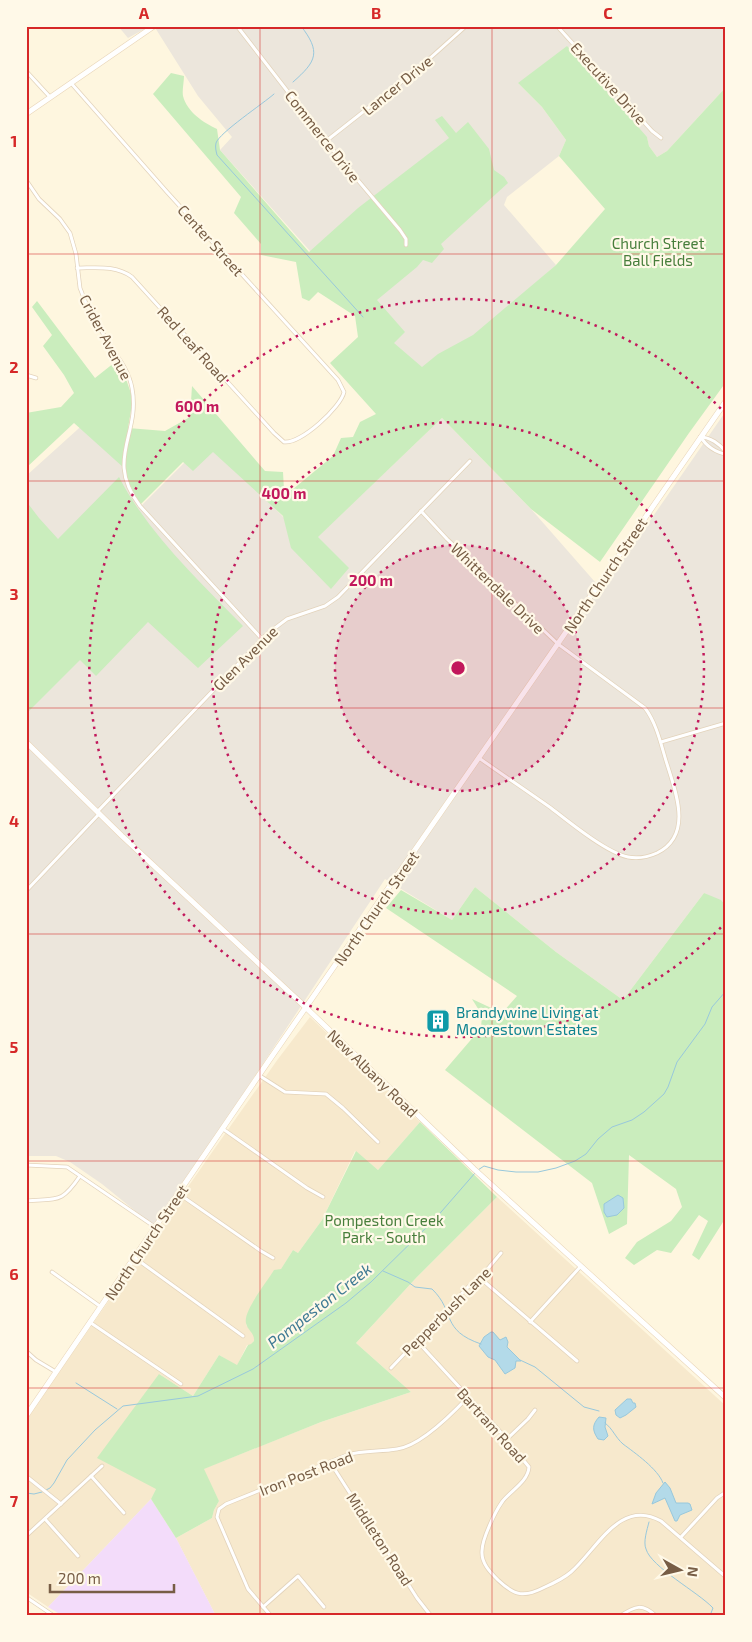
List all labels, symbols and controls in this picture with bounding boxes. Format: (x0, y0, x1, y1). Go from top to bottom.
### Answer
text: A (139, 3, 150, 22)
text: B (371, 3, 381, 22)
text: C (603, 3, 613, 22)
street label: Executive Drive (567, 38, 651, 128)
street label: Lancer Drive (358, 51, 436, 119)
street label: Commerce Drive (282, 87, 364, 185)
text: 1 (11, 131, 17, 150)
street label: Center Street (174, 201, 248, 280)
park label: Church Street Ball Fields (612, 234, 705, 269)
street label: Crider Avenue (76, 291, 136, 383)
street label: Red Leaf Road (154, 302, 232, 386)
text: 2 (9, 357, 19, 376)
text: 600 m (175, 397, 219, 415)
text: 400 m (262, 484, 306, 502)
street label: North Church Street (560, 514, 651, 636)
street label: Whittendale Drive (447, 539, 549, 637)
text: 200 m (349, 571, 393, 589)
text: 3 (9, 584, 19, 603)
street label: Glen Avenue (209, 622, 281, 694)
centre of rings (449, 659, 467, 677)
text: 4 (9, 811, 19, 830)
street label: North Church Street (330, 847, 422, 969)
place label: Brandywine Living at Moorestown Estates (456, 1003, 599, 1038)
building icon: Brandywine Living at Moorestown Estates (425, 1008, 451, 1034)
street label: New Albany Road (324, 1025, 422, 1121)
text: 5 (10, 1037, 19, 1056)
street label: North Church Street (101, 1181, 192, 1303)
park label: Pompeston Creek Park - South (324, 1211, 444, 1246)
water label: Pompeston Creek (263, 1258, 375, 1352)
street label: Pepperbush Lane (398, 1263, 494, 1359)
text: 6 (9, 1264, 19, 1283)
street label: Bartram Road (454, 1384, 530, 1466)
street label: Iron Post Road (257, 1447, 355, 1499)
street label: Middleton Road (343, 1489, 417, 1589)
text: 7 (10, 1491, 19, 1510)
north arrow (654, 1544, 704, 1594)
scale bar (50, 1562, 174, 1594)
text: N (684, 1566, 702, 1578)
text: 200 m (58, 1569, 101, 1587)

